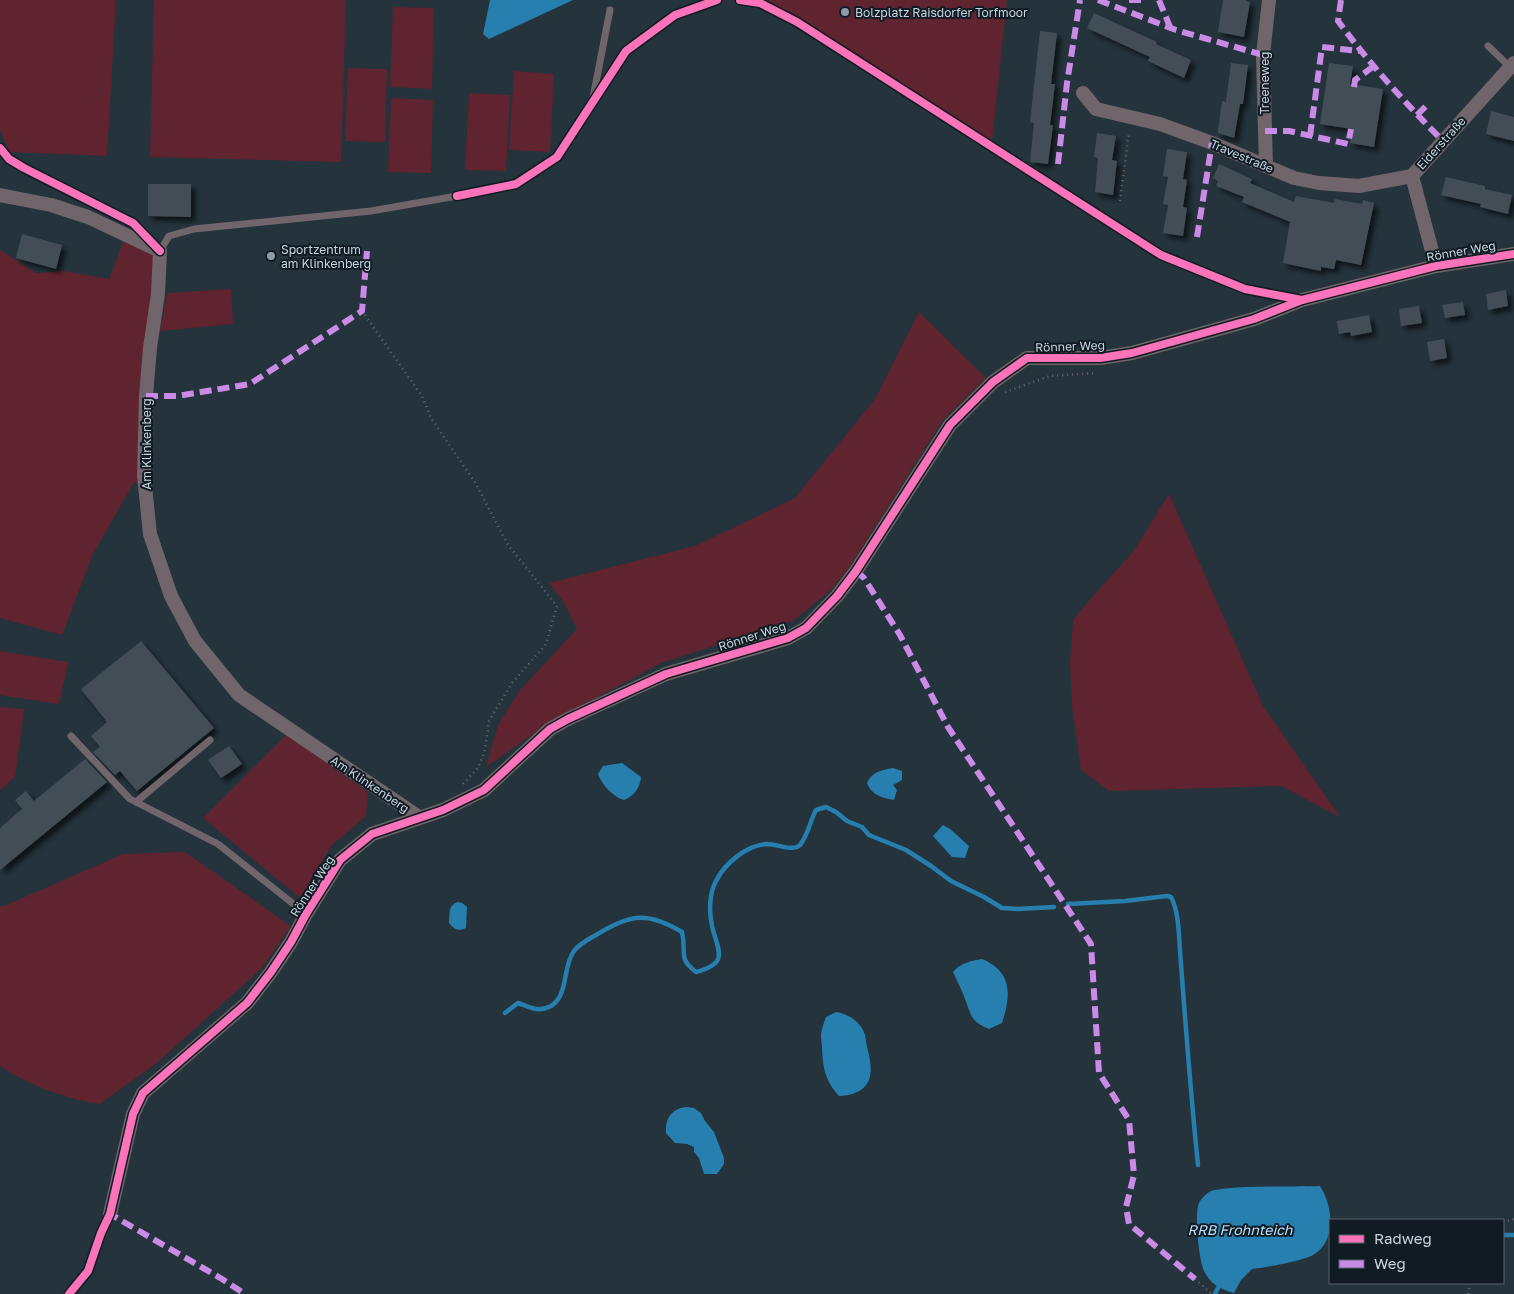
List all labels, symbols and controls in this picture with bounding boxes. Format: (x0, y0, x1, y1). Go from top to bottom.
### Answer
place label: Bolzplatz Raisdorfer Torfmoor (855, 5, 1028, 20)
marker: Bolzplatz Raisdorfer Torfmoor (839, 6, 851, 18)
street label: Treeneweg (1257, 51, 1272, 115)
street label: Eiderstraße (1413, 113, 1469, 173)
street label: Travestraße (1208, 136, 1276, 176)
street label: Rönner Weg (1425, 238, 1497, 264)
place label: Sportzentrum am Klinkenberg (281, 242, 371, 271)
marker: Sportzentrum am Klinkenberg (265, 250, 277, 262)
street label: Rönner Weg (1035, 337, 1105, 355)
street label: Am Klinkenberg (139, 398, 154, 490)
street label: Rönner Weg (716, 618, 788, 654)
street label: Am Klinkenberg (328, 752, 412, 816)
street label: Rönner Weg (287, 853, 337, 919)
legend (1329, 1219, 1504, 1284)
water label: RRB Frohnteich (1188, 1221, 1294, 1238)
text: Radweg (1374, 1229, 1432, 1247)
text: Weg (1374, 1254, 1406, 1272)

